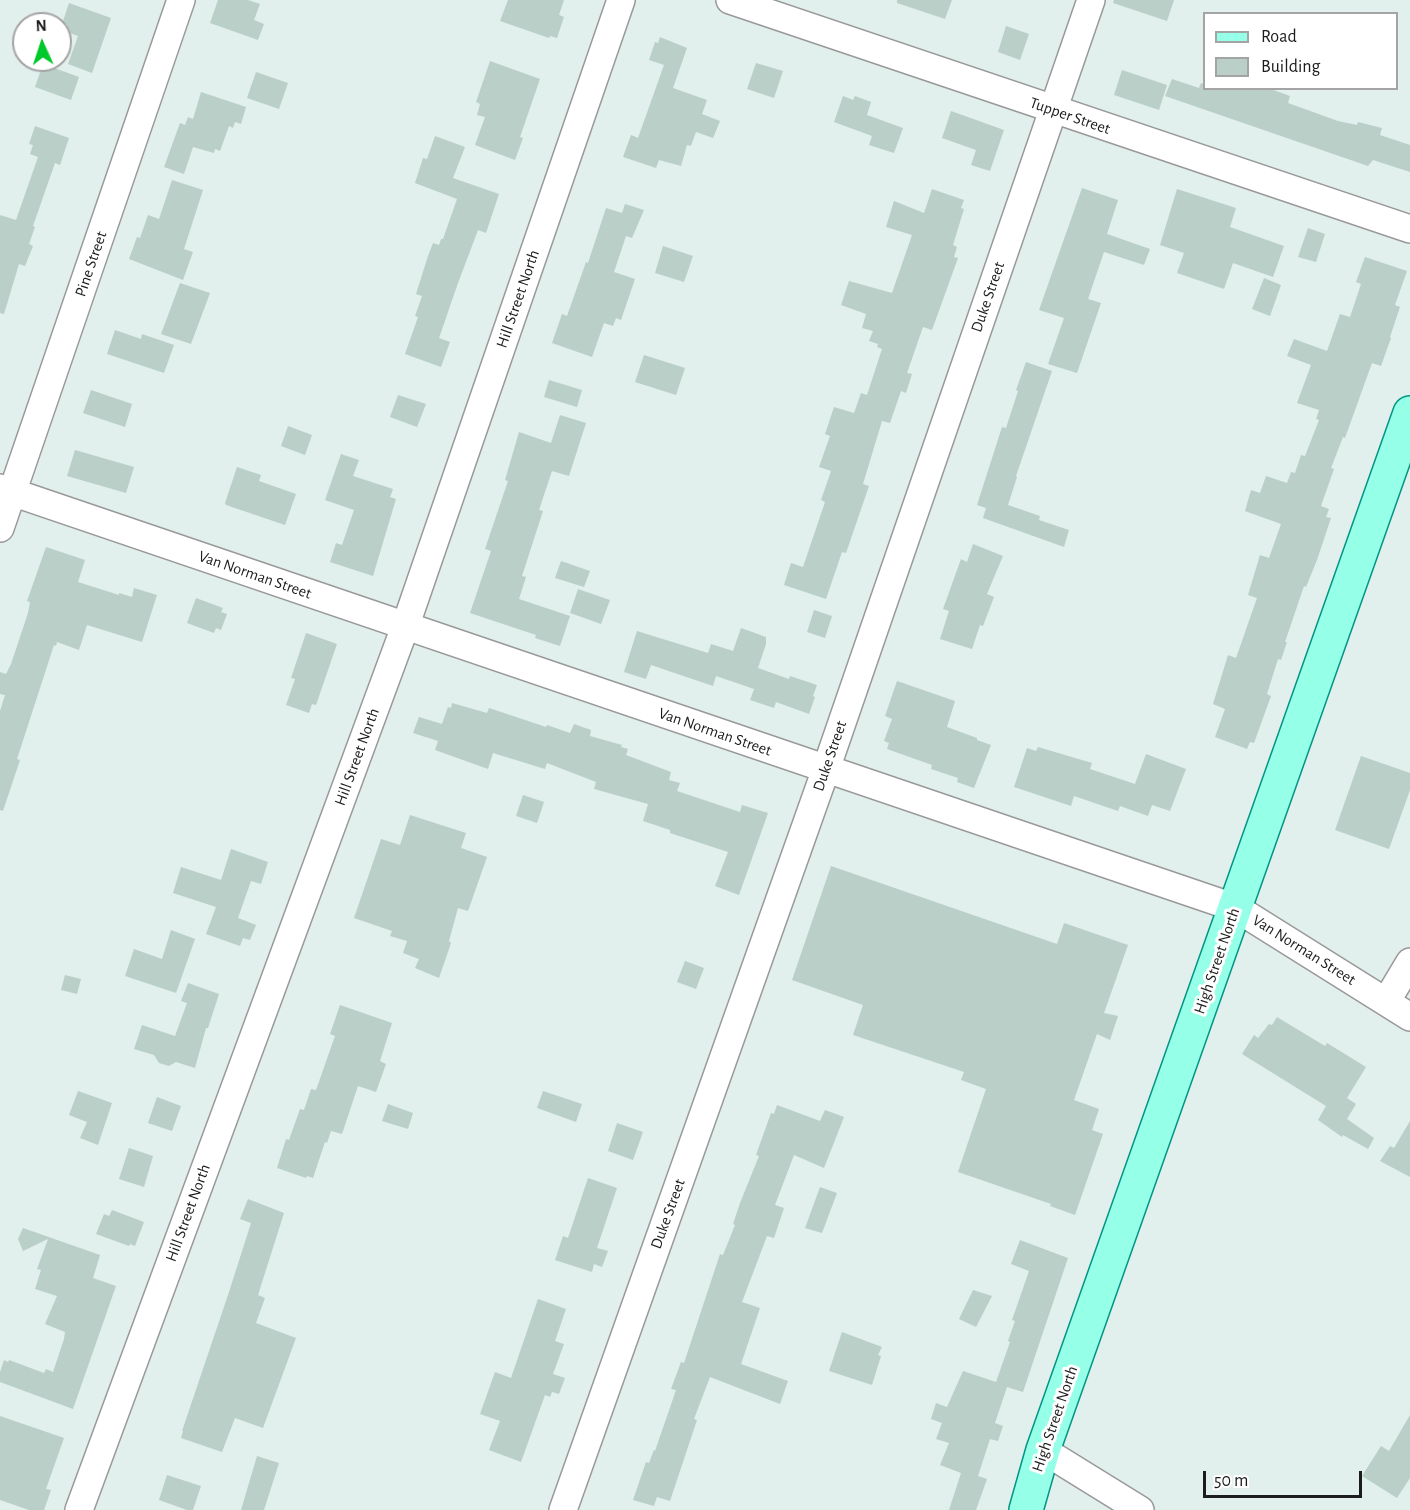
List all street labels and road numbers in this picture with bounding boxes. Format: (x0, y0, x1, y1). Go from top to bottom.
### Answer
street label: Tupper Street (1027, 93, 1113, 139)
street label: Pine Street (71, 229, 111, 299)
street label: Hill Street North (492, 247, 544, 351)
street label: Duke Street (967, 259, 1009, 335)
street label: Van Norman Street (196, 547, 314, 603)
street label: Van Norman Street (656, 704, 774, 760)
street label: Hill Street North (330, 706, 384, 808)
street label: Duke Street (809, 718, 851, 794)
street label: High Street North (1190, 906, 1244, 1016)
street label: Van Norman Street (1249, 911, 1359, 989)
street label: Hill Street North (161, 1162, 215, 1264)
street label: Duke Street (646, 1176, 690, 1252)
street label: High Street North (1028, 1364, 1082, 1474)

